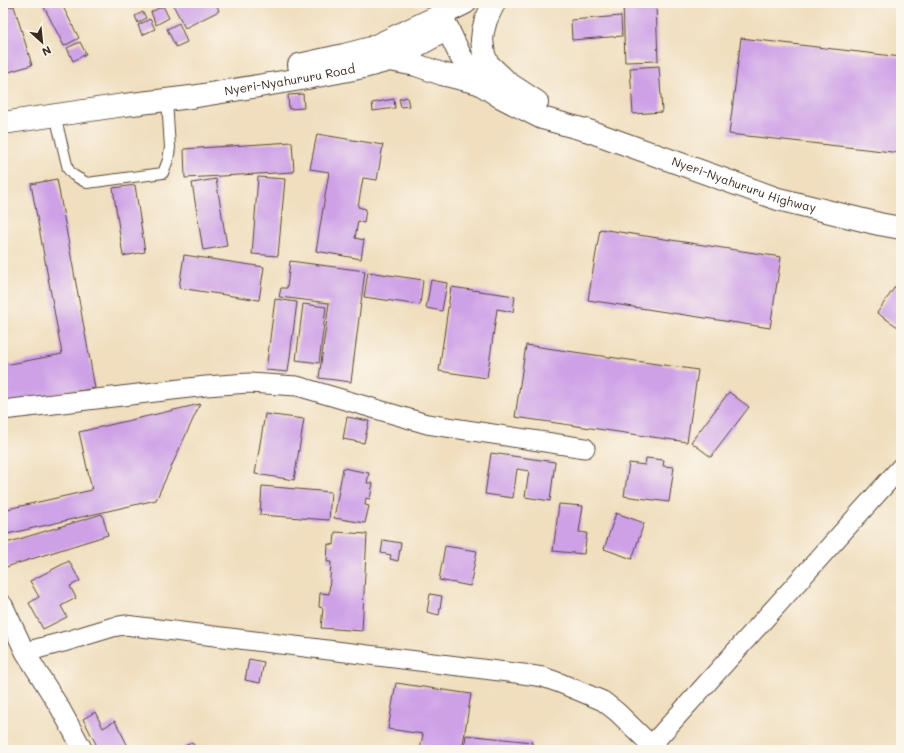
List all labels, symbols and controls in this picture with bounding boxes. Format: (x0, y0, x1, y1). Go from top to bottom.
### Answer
north arrow (22, 22, 62, 62)
text: N (40, 43, 54, 60)
street label: Nyeri-Nyahururu Road (223, 60, 357, 98)
street label: Nyeri-Nyahururu Highway (670, 152, 818, 215)

